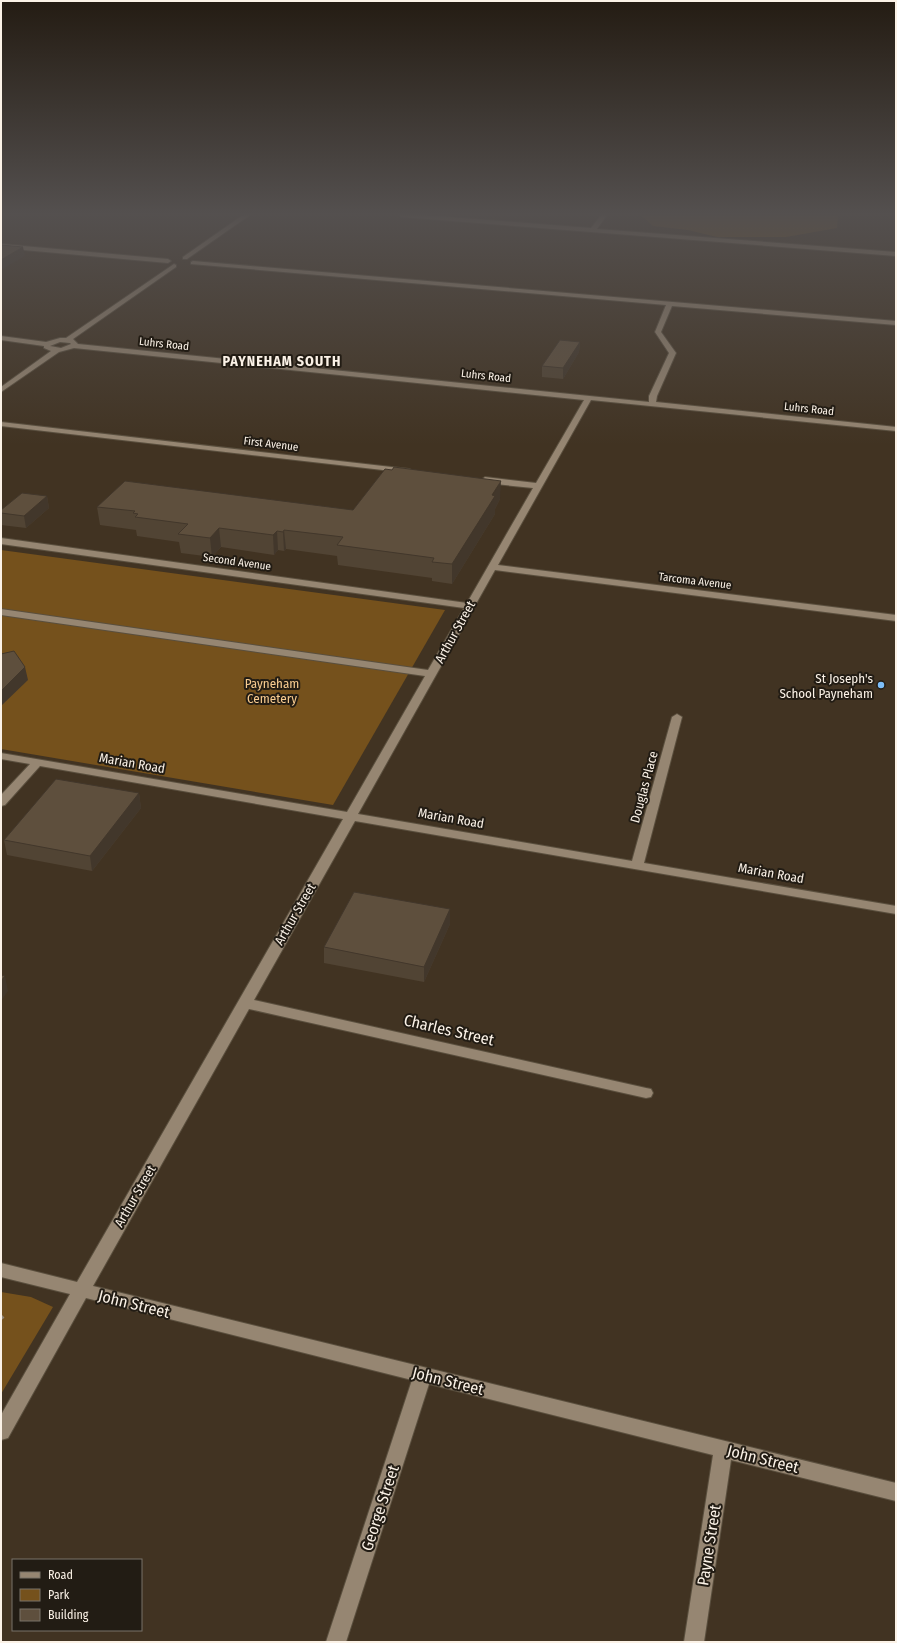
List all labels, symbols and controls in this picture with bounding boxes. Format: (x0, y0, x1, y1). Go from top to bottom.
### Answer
street label: Luhrs Road (138, 335, 190, 353)
district label: PAYNEHAM SOUTH (223, 353, 341, 370)
street label: Luhrs Road (460, 367, 512, 385)
street label: Luhrs Road (783, 400, 835, 418)
street label: First Avenue (243, 434, 299, 454)
street label: Second Avenue (202, 551, 272, 573)
street label: Tarcoma Avenue (658, 570, 732, 592)
street label: Arthur Street (432, 598, 479, 666)
place label: St Joseph's School Payneham (779, 671, 873, 701)
park label: Payneham Cemetery (245, 676, 299, 706)
marker: St Joseph's School Payneham (876, 680, 886, 690)
street label: Douglas Place (627, 749, 661, 825)
street label: Marian Road (98, 750, 166, 776)
street label: Marian Road (417, 805, 485, 831)
street label: Marian Road (737, 860, 805, 886)
street label: Arthur Street (271, 880, 319, 948)
street label: Charles Street (402, 1010, 497, 1050)
street label: Arthur Street (111, 1162, 159, 1230)
street label: John Street (96, 1286, 172, 1322)
street label: John Street (410, 1363, 486, 1399)
street label: John Street (725, 1441, 801, 1477)
street label: George Street (357, 1462, 403, 1553)
street label: Payne Street (693, 1502, 725, 1587)
legend (12, 1559, 142, 1631)
text: Road (48, 1568, 73, 1582)
text: Park (48, 1588, 70, 1602)
text: Building (48, 1608, 89, 1622)

